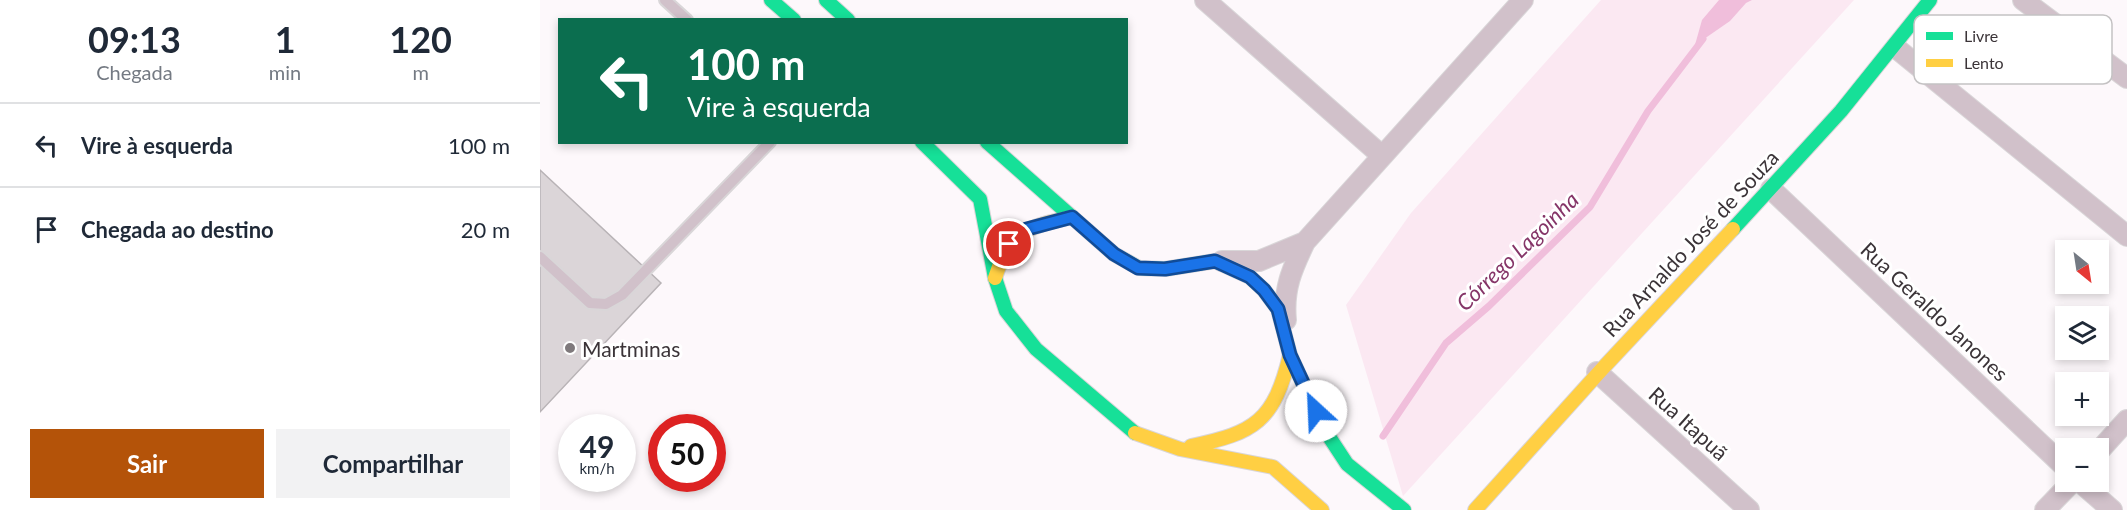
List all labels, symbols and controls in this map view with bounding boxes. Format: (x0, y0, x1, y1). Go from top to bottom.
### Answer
legend (1914, 15, 2112, 84)
text: 09:13 (88, 17, 181, 61)
text: 1 (275, 17, 296, 61)
text: 120 (389, 17, 452, 61)
text: Livre (1964, 26, 1998, 45)
text: 100 m (687, 39, 805, 89)
icon: left (588, 42, 666, 120)
text: Lento (1964, 53, 2004, 72)
text: Chegada (96, 60, 173, 84)
text: min (269, 60, 301, 84)
text: m (412, 60, 429, 84)
text: Vire à esquerda (687, 90, 871, 123)
icon: left (30, 129, 63, 162)
text: Vire à esquerda (81, 132, 233, 159)
text: 100 m (448, 132, 510, 159)
street label: Rua Arnaldo José de Souza (1597, 145, 1783, 341)
water label: Córrego Lagoinha (1450, 186, 1584, 316)
icon: arrive (30, 213, 63, 246)
text: Chegada ao destino (81, 216, 274, 243)
text: 20 m (461, 216, 510, 243)
pin (983, 218, 1034, 269)
icon: arrive (992, 227, 1025, 260)
street label: Rua Geraldo Janones (1856, 236, 2014, 386)
north arrow (2055, 240, 2109, 294)
map controls (2055, 240, 2109, 492)
button: layers (2055, 306, 2109, 360)
place label: Martminas (582, 336, 680, 361)
marker: Martminas (563, 341, 577, 355)
button: + (2055, 372, 2109, 426)
position arrow (1284, 379, 1348, 443)
street label: Rua Itapuã (1644, 381, 1734, 465)
speed limit sign: 50 (648, 414, 726, 492)
text: 49 (580, 428, 614, 464)
button: Sair (30, 429, 264, 498)
button: Compartilhar (276, 429, 510, 498)
button: − (2055, 438, 2109, 492)
text: km/h (579, 459, 615, 477)

